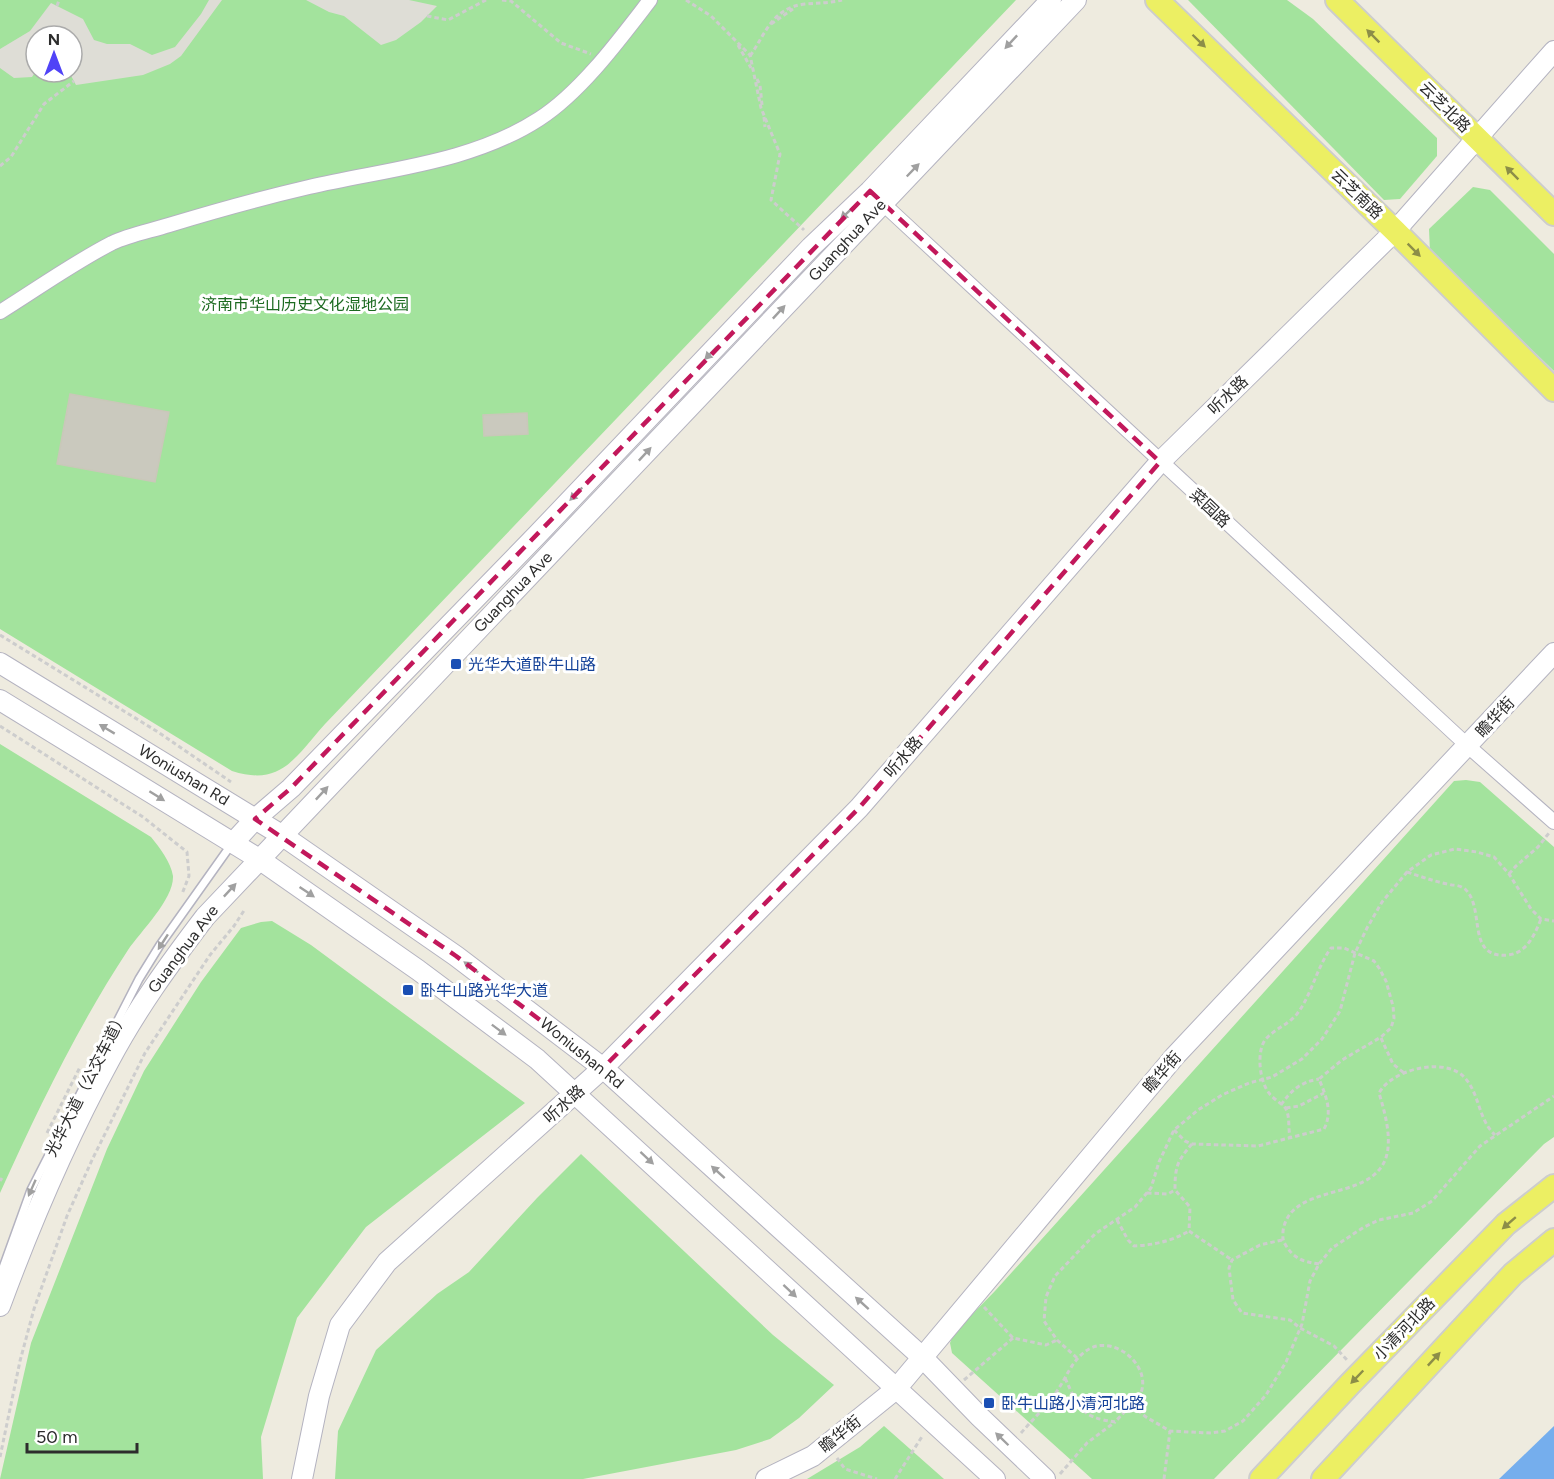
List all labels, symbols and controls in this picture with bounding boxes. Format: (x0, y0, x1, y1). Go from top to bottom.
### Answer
north arrow (24, 24, 84, 84)
one-way arrow (1366, 29, 1381, 43)
text: N (48, 30, 60, 49)
one-way arrow (1192, 33, 1206, 47)
one-way arrow (1004, 35, 1018, 50)
street label: 云芝北路 (1416, 78, 1474, 136)
one-way arrow (905, 164, 919, 178)
street label: 云芝南路 (1327, 165, 1387, 223)
one-way arrow (1505, 166, 1520, 180)
street label: Guanghua Ave (804, 195, 890, 285)
one-way arrow (839, 206, 854, 220)
one-way arrow (1407, 242, 1421, 256)
park label: 济南市华山历史文化湿地公园 (201, 295, 409, 314)
one-way arrow (771, 305, 785, 319)
one-way arrow (704, 345, 718, 359)
street label: 听水路 (1204, 371, 1252, 419)
one-way arrow (638, 446, 652, 461)
street label: 菜园路 (1186, 485, 1234, 531)
one-way arrow (570, 487, 584, 501)
street label: Guanghua Ave (470, 547, 557, 636)
place label: 光华大道卧牛山路 (468, 655, 596, 674)
marker: 光华大道卧牛山路 (449, 657, 463, 671)
street label: 瞻华街 (1472, 693, 1518, 741)
one-way arrow (99, 723, 115, 734)
street label: 听水路 (880, 733, 926, 781)
street label: Woniushan Rd (135, 740, 233, 810)
one-way arrow (315, 786, 329, 800)
one-way arrow (149, 791, 165, 802)
one-way arrow (222, 884, 236, 898)
one-way arrow (299, 886, 315, 897)
street label: Guanghua Ave (144, 901, 222, 997)
one-way arrow (157, 934, 168, 950)
one-way arrow (463, 961, 479, 974)
place label: 卧牛山路光华大道 (420, 981, 548, 1000)
marker: 卧牛山路光华大道 (401, 983, 415, 997)
street label: 光华大道（公交车道） (41, 1008, 131, 1160)
street label: Woniushan Rd (536, 1013, 628, 1093)
one-way arrow (492, 1024, 507, 1036)
street label: 瞻华街 (1139, 1048, 1185, 1096)
street label: 听水路 (540, 1081, 588, 1127)
one-way arrow (639, 1151, 654, 1165)
one-way arrow (711, 1166, 726, 1179)
one-way arrow (28, 1180, 37, 1197)
one-way arrow (1501, 1216, 1516, 1230)
one-way arrow (782, 1284, 797, 1298)
street label: 小清河北路 (1369, 1294, 1439, 1364)
one-way arrow (855, 1296, 870, 1310)
one-way arrow (1427, 1352, 1441, 1367)
one-way arrow (1350, 1369, 1364, 1384)
place label: 卧牛山路小清河北路 (1001, 1394, 1145, 1413)
marker: 卧牛山路小清河北路 (982, 1396, 996, 1410)
street label: 瞻华街 (815, 1412, 865, 1456)
scale bar (27, 1416, 136, 1454)
text: 50 m (36, 1426, 78, 1448)
one-way arrow (996, 1432, 1010, 1446)

